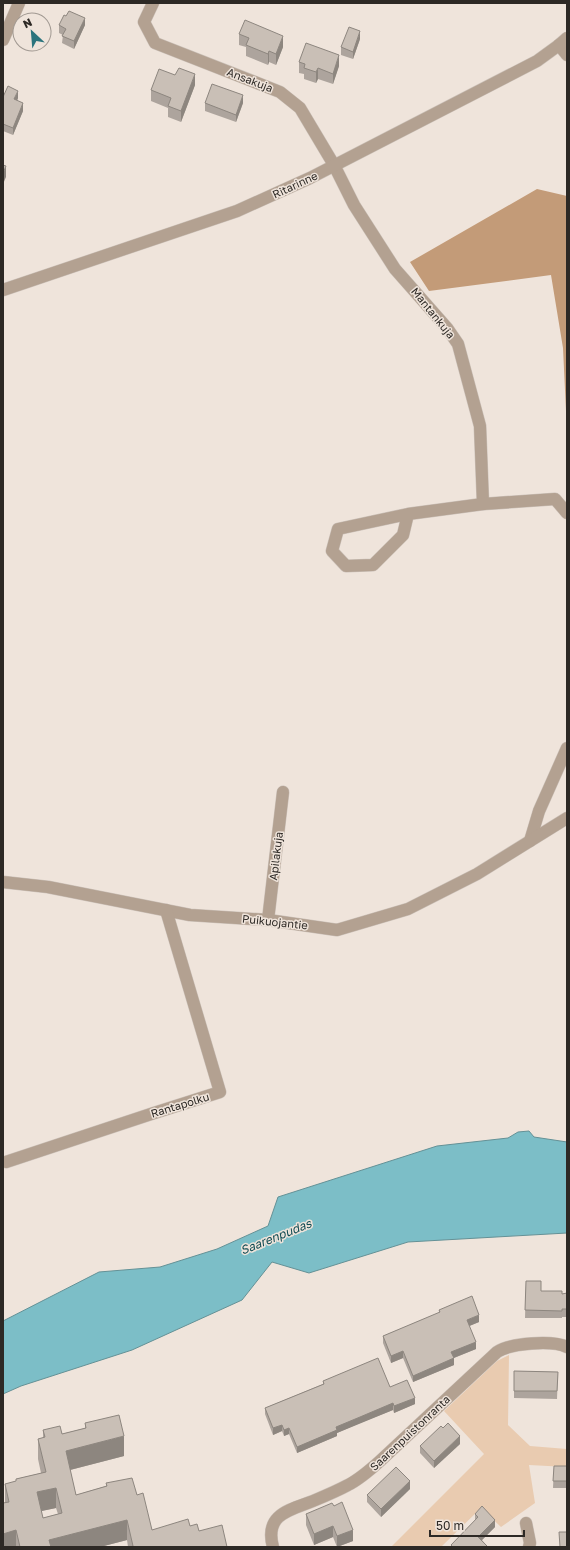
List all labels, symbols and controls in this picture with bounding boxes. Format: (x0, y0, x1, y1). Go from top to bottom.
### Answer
north arrow (12, 12, 52, 52)
text: N (21, 15, 34, 30)
street label: Ansakuja (225, 65, 275, 94)
street label: Ritarinne (270, 168, 319, 201)
street label: Mantankuja (409, 285, 458, 341)
street label: Apilakuja (266, 831, 285, 881)
street label: Puikuojantie (242, 912, 308, 931)
street label: Rantapolku (149, 1089, 211, 1120)
water label: Saarenpudas (238, 1215, 314, 1258)
street label: Saarenpuistonranta (367, 1392, 452, 1473)
scale bar (430, 1512, 524, 1538)
text: 50 m (436, 1518, 464, 1533)

